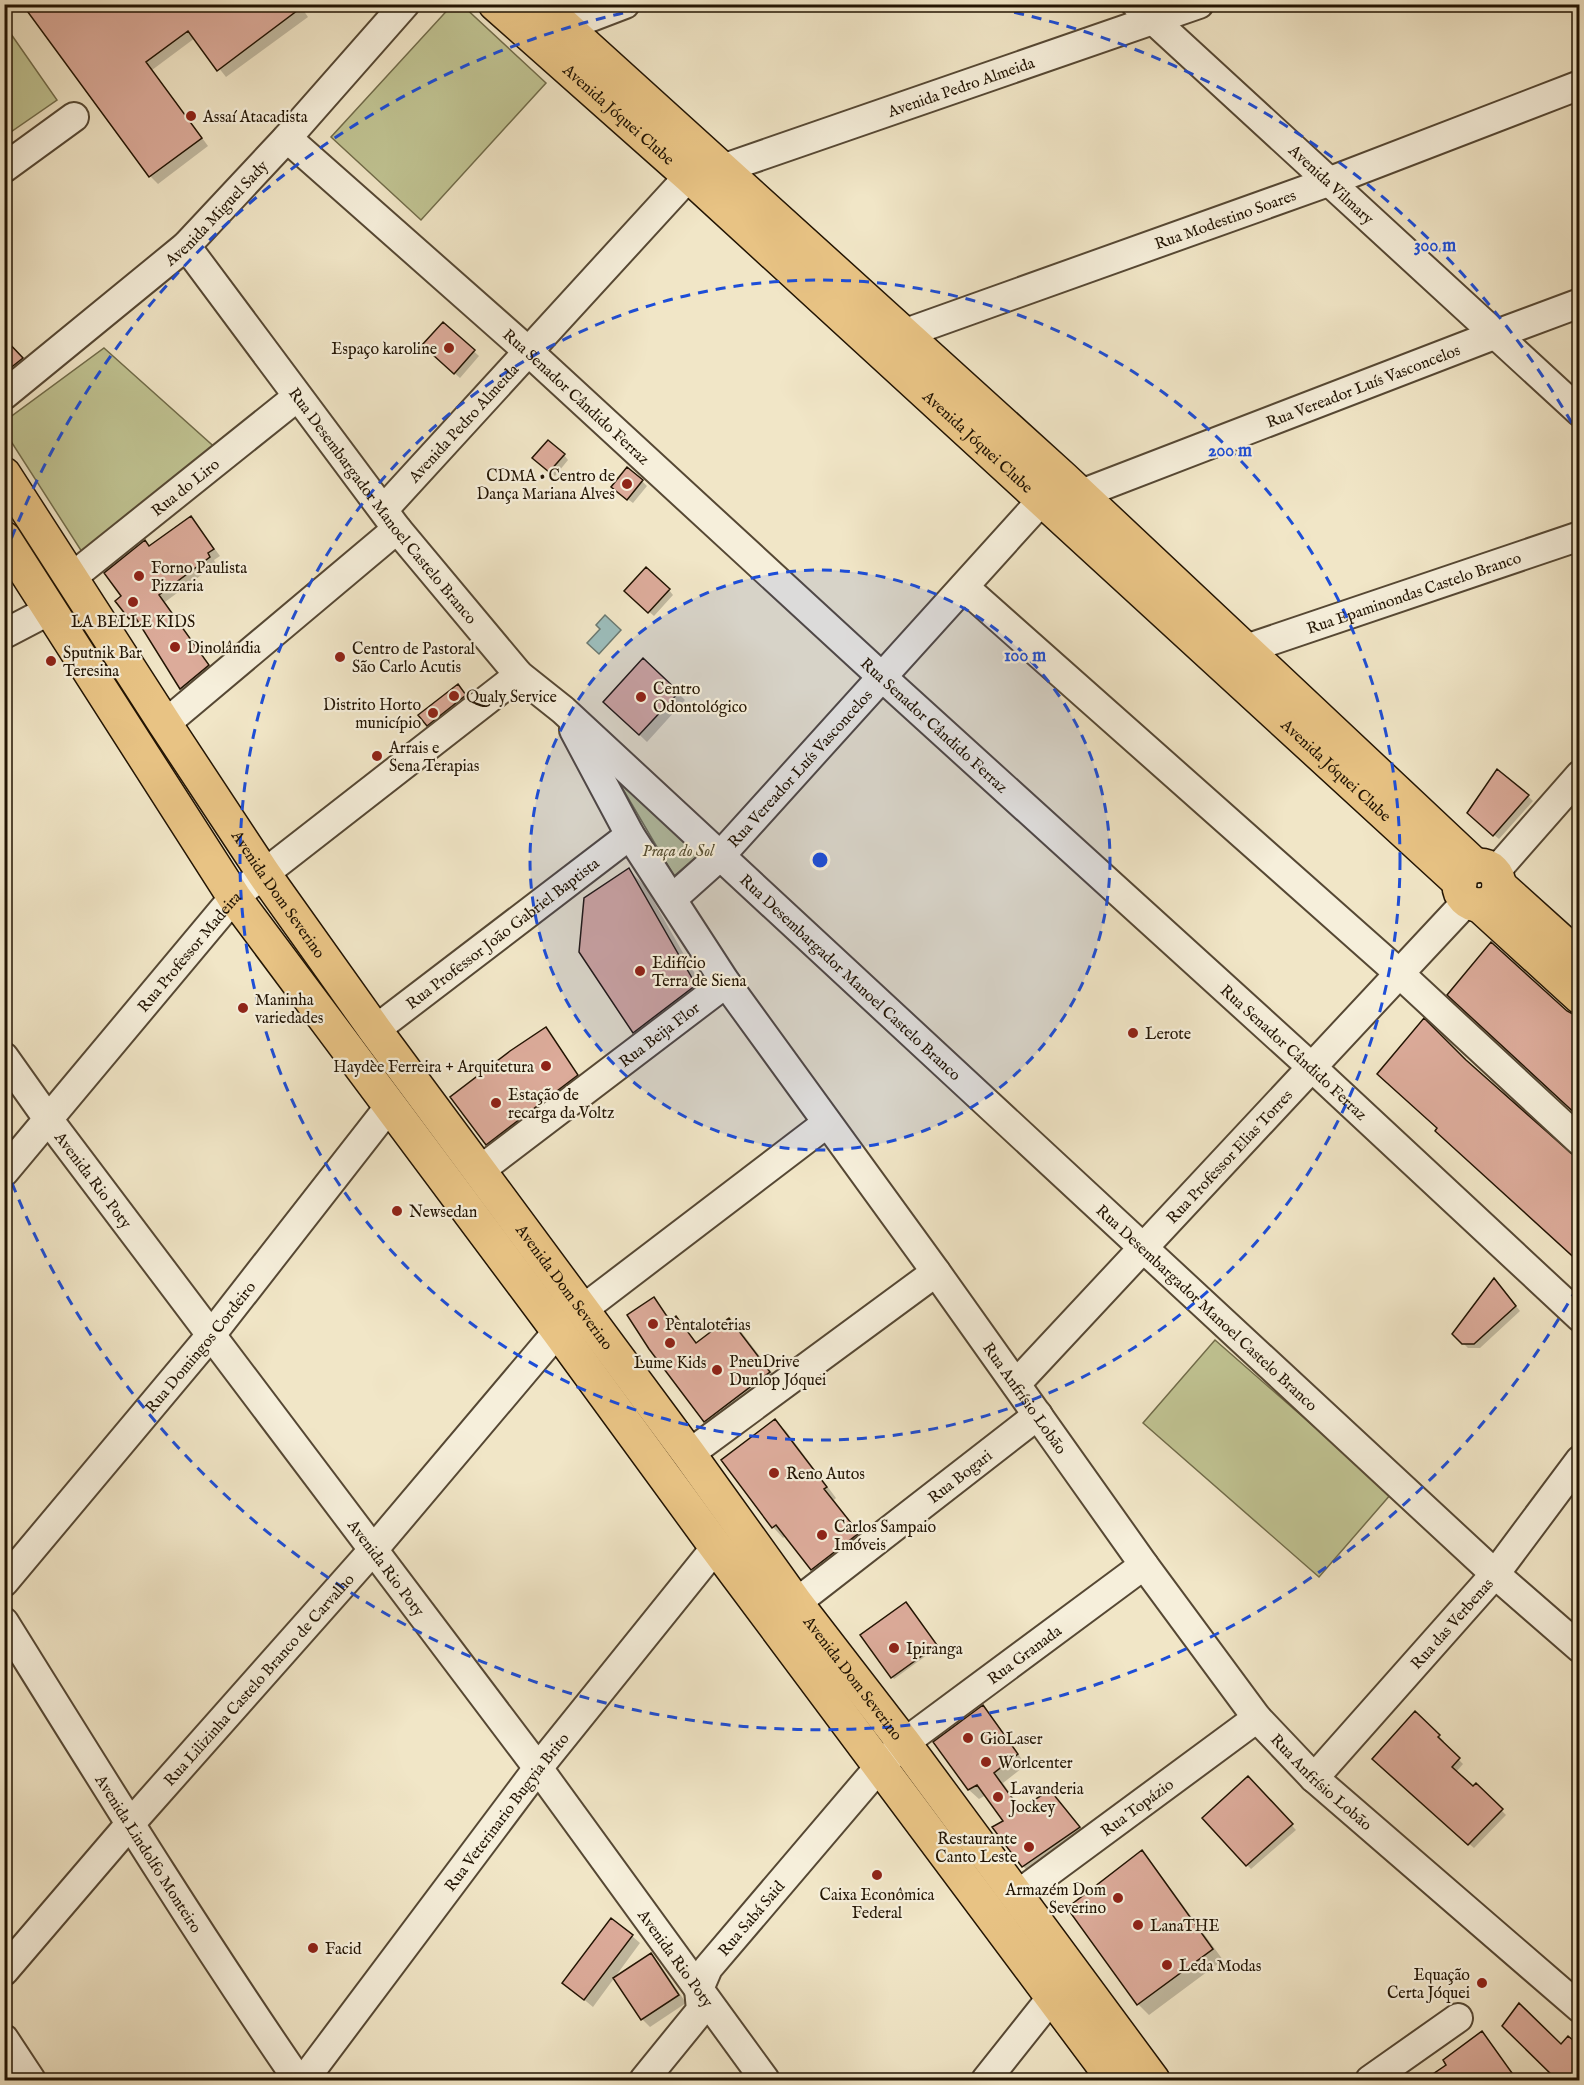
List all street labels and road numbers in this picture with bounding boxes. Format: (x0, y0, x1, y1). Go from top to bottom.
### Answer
street label: Avenida Pedro Almeida (884, 54, 1038, 123)
street label: Avenida Jóquei Clube (557, 60, 678, 170)
street label: Avenida Vilmary (1283, 141, 1377, 230)
street label: Avenida Miguel Sady (161, 157, 273, 272)
street label: Rua Modestino Soares (1152, 186, 1300, 255)
street label: Rua Senador Cândido Ferraz (498, 325, 653, 470)
street label: Rua Vereador Luís Vasconcelos (1264, 341, 1464, 434)
street label: Avenida Pedro Almeida (404, 360, 524, 488)
street label: Rua Desembargador Manoel Castelo Branco (283, 384, 481, 629)
street label: Avenida Jóquei Clube (917, 387, 1036, 498)
street label: Rua do Liro (148, 455, 225, 522)
street label: Rua Epaminondas Castelo Branco (1305, 549, 1524, 640)
street label: Rua Senador Cândido Ferraz (856, 654, 1011, 798)
street label: Rua Vereador Luís Vasconcelos (724, 686, 878, 853)
street label: Avenida Jóquei Clube (1275, 715, 1395, 827)
street label: Avenida Dom Severino (226, 826, 329, 963)
street label: Rua Professor João Gabriel Baptista (403, 854, 604, 1015)
street label: Rua Desembargador Manoel Castelo Branco (735, 871, 965, 1086)
street label: Rua Professor Madeira (134, 887, 246, 1017)
street label: Rua Senador Cândido Ferraz (1215, 981, 1370, 1126)
street label: Rua Beija Flor (616, 999, 704, 1073)
street label: Rua Professor Elias Torres (1163, 1086, 1298, 1229)
street label: Avenida Rio Poty (49, 1128, 135, 1233)
street label: Rua Desembargador Manoel Castelo Branco (1091, 1201, 1321, 1417)
street label: Avenida Dom Severino (510, 1220, 617, 1355)
street label: Rua Domingos Cordeiro (142, 1278, 261, 1418)
street label: Rua Anfrísio Lobão (977, 1339, 1070, 1459)
street label: Rua Bogari (925, 1446, 997, 1509)
street label: Avenida Rio Poty (342, 1516, 428, 1621)
street label: Rua Lilizinha Castelo Branco de Carvalho (160, 1570, 360, 1791)
street label: Rua das Verbenas (1407, 1574, 1499, 1674)
street label: Avenida Dom Severino (797, 1612, 906, 1745)
street label: Rua Granada (984, 1622, 1066, 1690)
street label: Rua Veterinario Bugyia Brito (441, 1729, 575, 1896)
street label: Rua Anfrísio Lobão (1265, 1730, 1376, 1836)
street label: Avenida Lindolfo Monteiro (89, 1771, 205, 1937)
street label: Rua Topázio (1098, 1775, 1178, 1842)
street label: Rua Sabá Said (714, 1877, 790, 1961)
street label: Avenida Rio Poty (632, 1905, 717, 2012)

